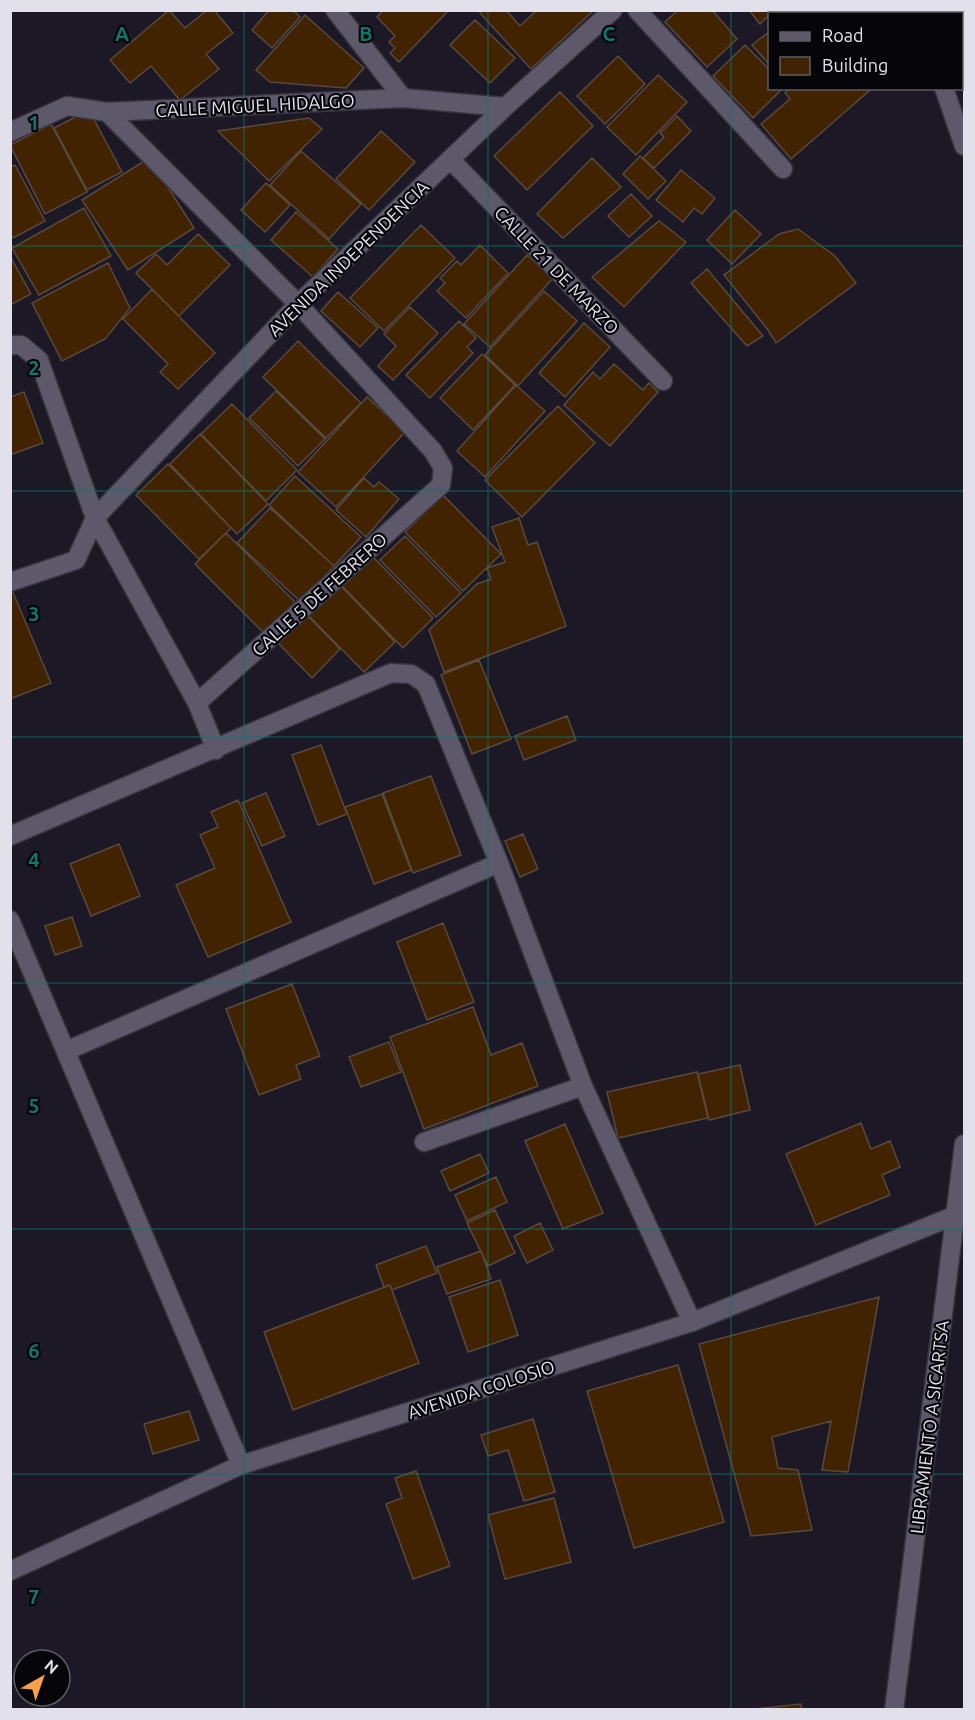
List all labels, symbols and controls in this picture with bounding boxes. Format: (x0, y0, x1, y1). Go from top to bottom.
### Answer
legend (768, 12, 963, 90)
text: A (115, 22, 129, 45)
text: B (359, 22, 373, 45)
text: C (603, 22, 616, 45)
text: Road (822, 25, 864, 45)
text: Building (822, 55, 888, 75)
street label: CALLE MIGUEL HIDALGO (155, 90, 355, 120)
text: 1 (28, 111, 40, 134)
street label: AVENIDA INDEPENDENCIA (264, 176, 433, 340)
street label: CALLE 21 DE MARZO (491, 202, 623, 338)
text: 2 (28, 356, 40, 379)
street label: CALLE 5 DE FEBRERO (248, 528, 390, 660)
text: 3 (28, 602, 40, 625)
text: 4 (28, 848, 40, 871)
text: 5 (28, 1094, 40, 1117)
street label: LIBRAMIENTO A SICARTSA (906, 1319, 952, 1535)
text: 6 (28, 1339, 40, 1362)
street label: AVENIDA COLOSIO (405, 1356, 557, 1422)
text: 7 (28, 1585, 40, 1608)
north arrow (12, 1648, 72, 1708)
text: N (41, 1656, 62, 1677)

